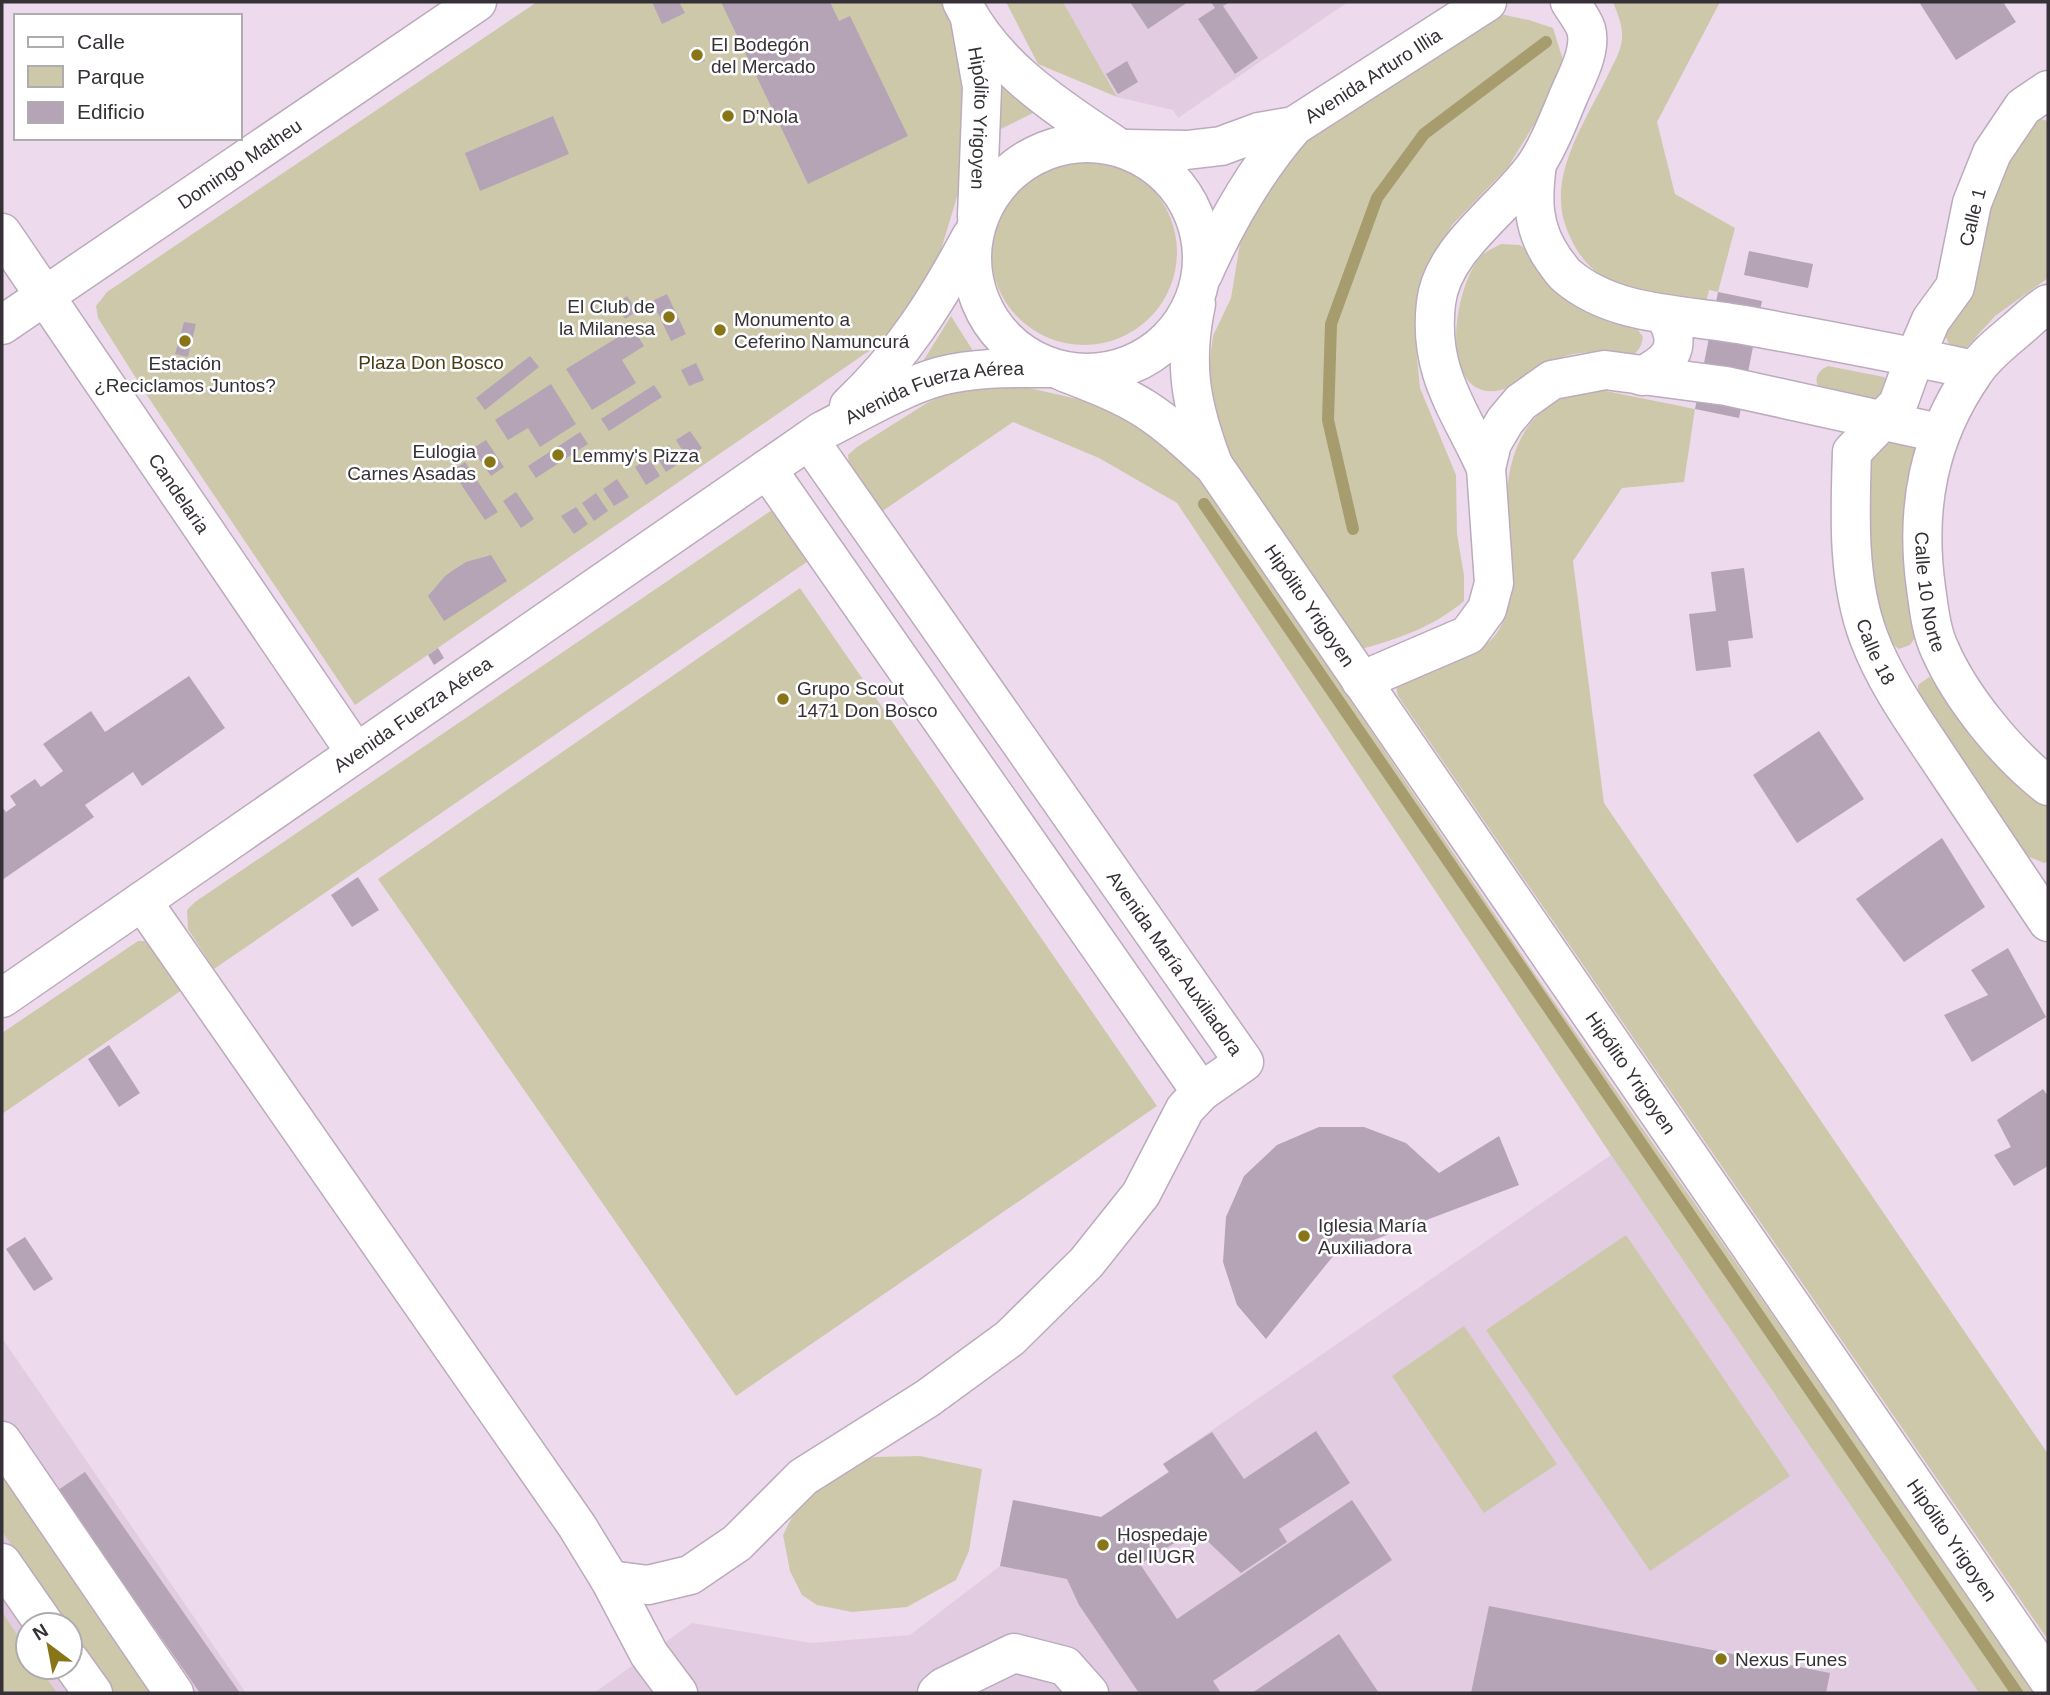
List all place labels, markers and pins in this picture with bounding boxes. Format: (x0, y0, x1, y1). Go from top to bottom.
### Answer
place label: El Bodegón del Mercado (711, 34, 816, 77)
marker: El Bodegón del Mercado (689, 47, 705, 63)
place label: D'Nola (742, 106, 799, 127)
marker: D'Nola (720, 108, 736, 124)
place label: El Club de la Milanesa (559, 296, 655, 339)
marker: El Club de la Milanesa (661, 309, 677, 325)
place label: Monumento a Ceferino Namuncurá (734, 309, 910, 352)
marker: Monumento a Ceferino Namuncurá (712, 322, 728, 338)
marker: Estación ¿Reciclamos Juntos? (177, 333, 193, 349)
place label: Estación ¿Reciclamos Juntos? (94, 353, 276, 396)
place label: Eulogia Carnes Asadas (347, 441, 476, 484)
place label: Lemmy's Pizza (572, 445, 700, 466)
marker: Lemmy's Pizza (550, 447, 566, 463)
marker: Eulogia Carnes Asadas (482, 454, 498, 470)
place label: Grupo Scout 1471 Don Bosco (797, 678, 938, 721)
marker: Grupo Scout 1471 Don Bosco (775, 691, 791, 707)
place label: Iglesia María Auxiliadora (1318, 1215, 1427, 1258)
marker: Iglesia María Auxiliadora (1296, 1228, 1312, 1244)
place label: Hospedaje del IUGR (1117, 1524, 1208, 1567)
marker: Hospedaje del IUGR (1095, 1537, 1111, 1553)
place label: Nexus Funes (1735, 1649, 1847, 1670)
marker: Nexus Funes (1713, 1651, 1729, 1667)

